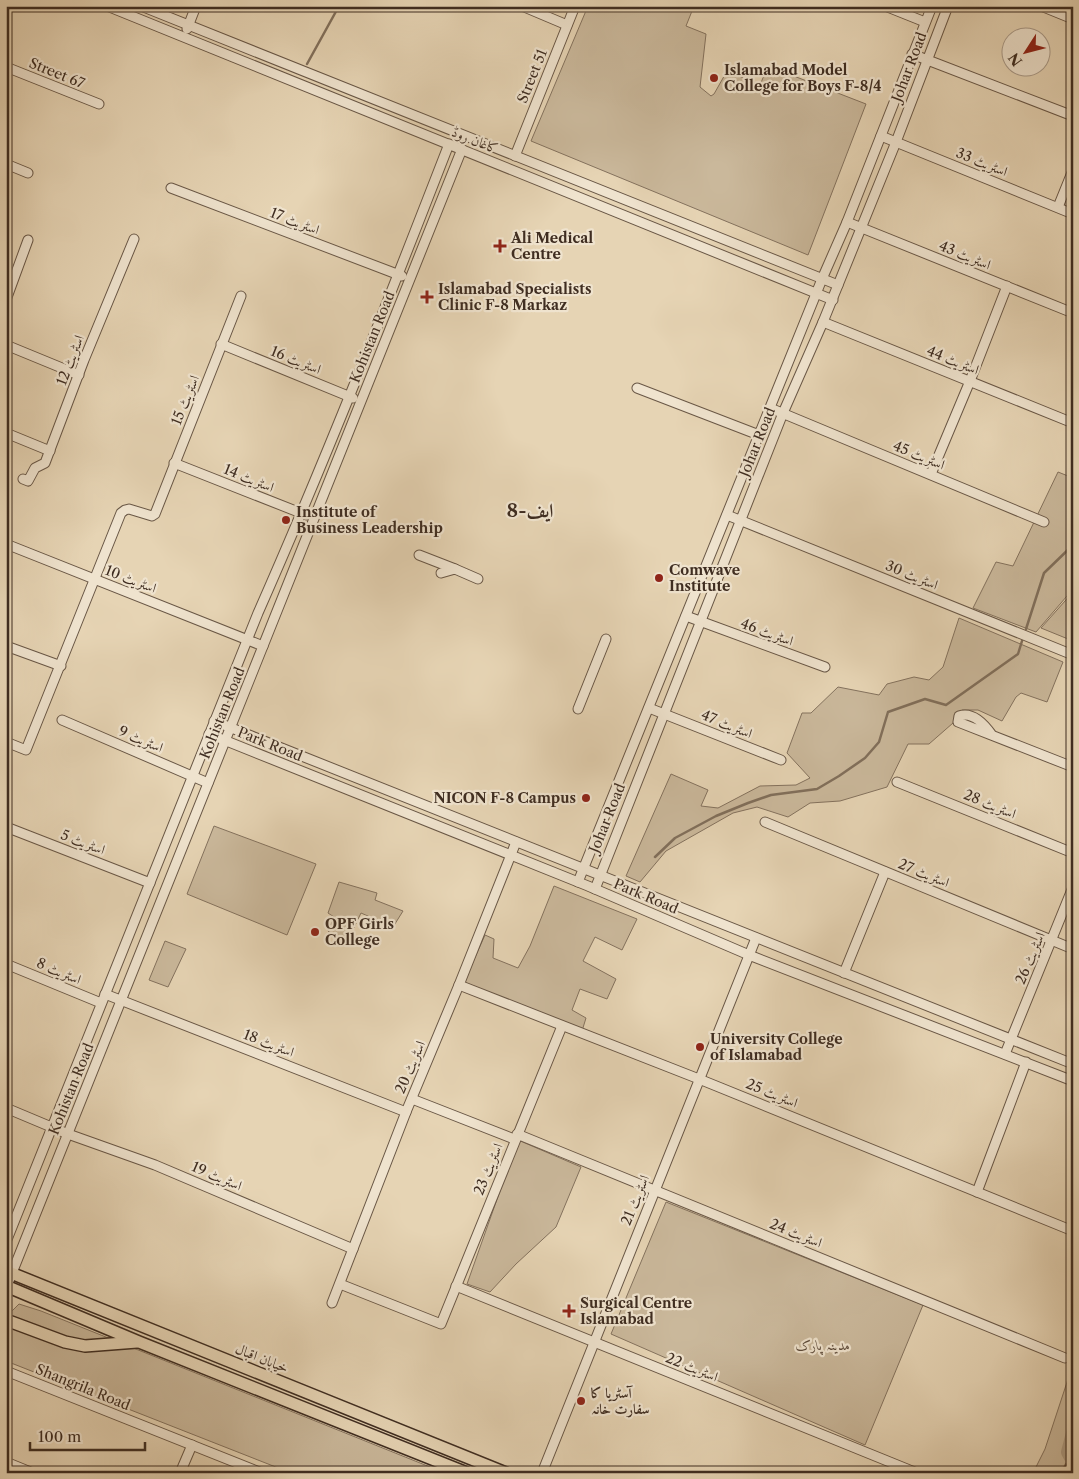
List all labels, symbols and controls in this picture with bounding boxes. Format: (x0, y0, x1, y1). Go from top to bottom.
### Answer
north arrow (1002, 28, 1052, 78)
street label: Johar Road (887, 29, 931, 106)
street label: Street 51 (513, 46, 551, 106)
text: N (1005, 49, 1026, 70)
street label: Street 67 (27, 54, 88, 92)
place label: Islamabad Model College for Boys F-8/4 (724, 61, 882, 95)
marker: Islamabad Model College for Boys F-8/4 (708, 72, 720, 84)
street label: کاغان روڈ (449, 123, 501, 157)
street label: اسٹریٹ 33 (954, 144, 1010, 180)
street label: اسٹریٹ 17 (268, 203, 322, 239)
place label: Ali Medical Centre (510, 229, 593, 263)
street label: اسٹریٹ 43 (936, 236, 994, 274)
marker: Ali Medical Centre (493, 239, 507, 253)
place label: Islamabad Specialists Clinic F-8 Markaz (438, 280, 591, 314)
street label: Kohistan Road (345, 288, 399, 386)
marker: Islamabad Specialists Clinic F-8 Markaz (420, 290, 434, 304)
street label: اسٹریٹ 12 (52, 332, 88, 388)
street label: اسٹریٹ 44 (924, 341, 982, 379)
street label: اسٹریٹ 16 (268, 342, 324, 378)
street label: اسٹریٹ 15 (167, 373, 203, 427)
street label: Johar Road (734, 404, 779, 481)
street label: اسٹریٹ 45 (890, 436, 948, 474)
street label: اسٹریٹ 14 (221, 460, 277, 496)
district label: ایف-8 (507, 499, 553, 522)
place label: Institute of Business Leadership (296, 503, 443, 537)
marker: Institute of Business Leadership (280, 514, 292, 526)
street label: اسٹریٹ 30 (883, 556, 941, 594)
street label: اسٹریٹ 10 (103, 561, 159, 597)
place label: Comwave Institute (669, 561, 740, 595)
marker: Comwave Institute (653, 572, 665, 584)
street label: اسٹریٹ 46 (738, 614, 796, 650)
street label: Kohistan Road (195, 664, 249, 762)
street label: اسٹریٹ 47 (699, 706, 755, 742)
street label: اسٹریٹ 9 (116, 722, 166, 756)
street label: Park Road (235, 723, 306, 765)
street label: Johar Road (584, 780, 629, 857)
street label: اسٹریٹ 28 (961, 785, 1019, 823)
place label: NICON F-8 Campus (433, 789, 576, 807)
marker: NICON F-8 Campus (580, 792, 592, 804)
street label: اسٹریٹ 5 (58, 825, 108, 859)
street label: اسٹریٹ 27 (896, 855, 952, 891)
street label: Park Road (611, 874, 681, 918)
place label: OPF Girls College (325, 915, 394, 949)
marker: OPF Girls College (309, 926, 321, 938)
street label: اسٹریٹ 26 (1011, 929, 1049, 987)
street label: اسٹریٹ 8 (34, 954, 84, 988)
street label: اسٹریٹ 18 (241, 1025, 297, 1061)
place label: University College of Islamabad (710, 1030, 843, 1064)
street label: اسٹریٹ 20 (391, 1038, 429, 1096)
street label: Kohistan Road (44, 1040, 98, 1138)
marker: University College of Islamabad (694, 1041, 706, 1053)
street label: اسٹریٹ 25 (744, 1075, 800, 1111)
street label: اسٹریٹ 23 (469, 1140, 507, 1198)
street label: اسٹریٹ 19 (189, 1157, 245, 1195)
street label: اسٹریٹ 21 (617, 1172, 653, 1228)
street label: اسٹریٹ 24 (767, 1214, 825, 1252)
place label: Surgical Centre Islamabad (580, 1294, 692, 1328)
marker: Surgical Centre Islamabad (562, 1304, 576, 1318)
park label: مدینہ پارک (796, 1336, 850, 1356)
street label: خیابان اقبال (233, 1339, 291, 1377)
street label: اسٹریٹ 22 (663, 1348, 721, 1386)
street label: Shangrila Road (33, 1360, 133, 1414)
place label: آسٹریا کا سفارت خانہ (591, 1384, 650, 1418)
marker: آسٹریا کا سفارت خانہ (575, 1395, 587, 1407)
scale bar (30, 1419, 145, 1451)
text: 100 m (38, 1427, 81, 1446)

